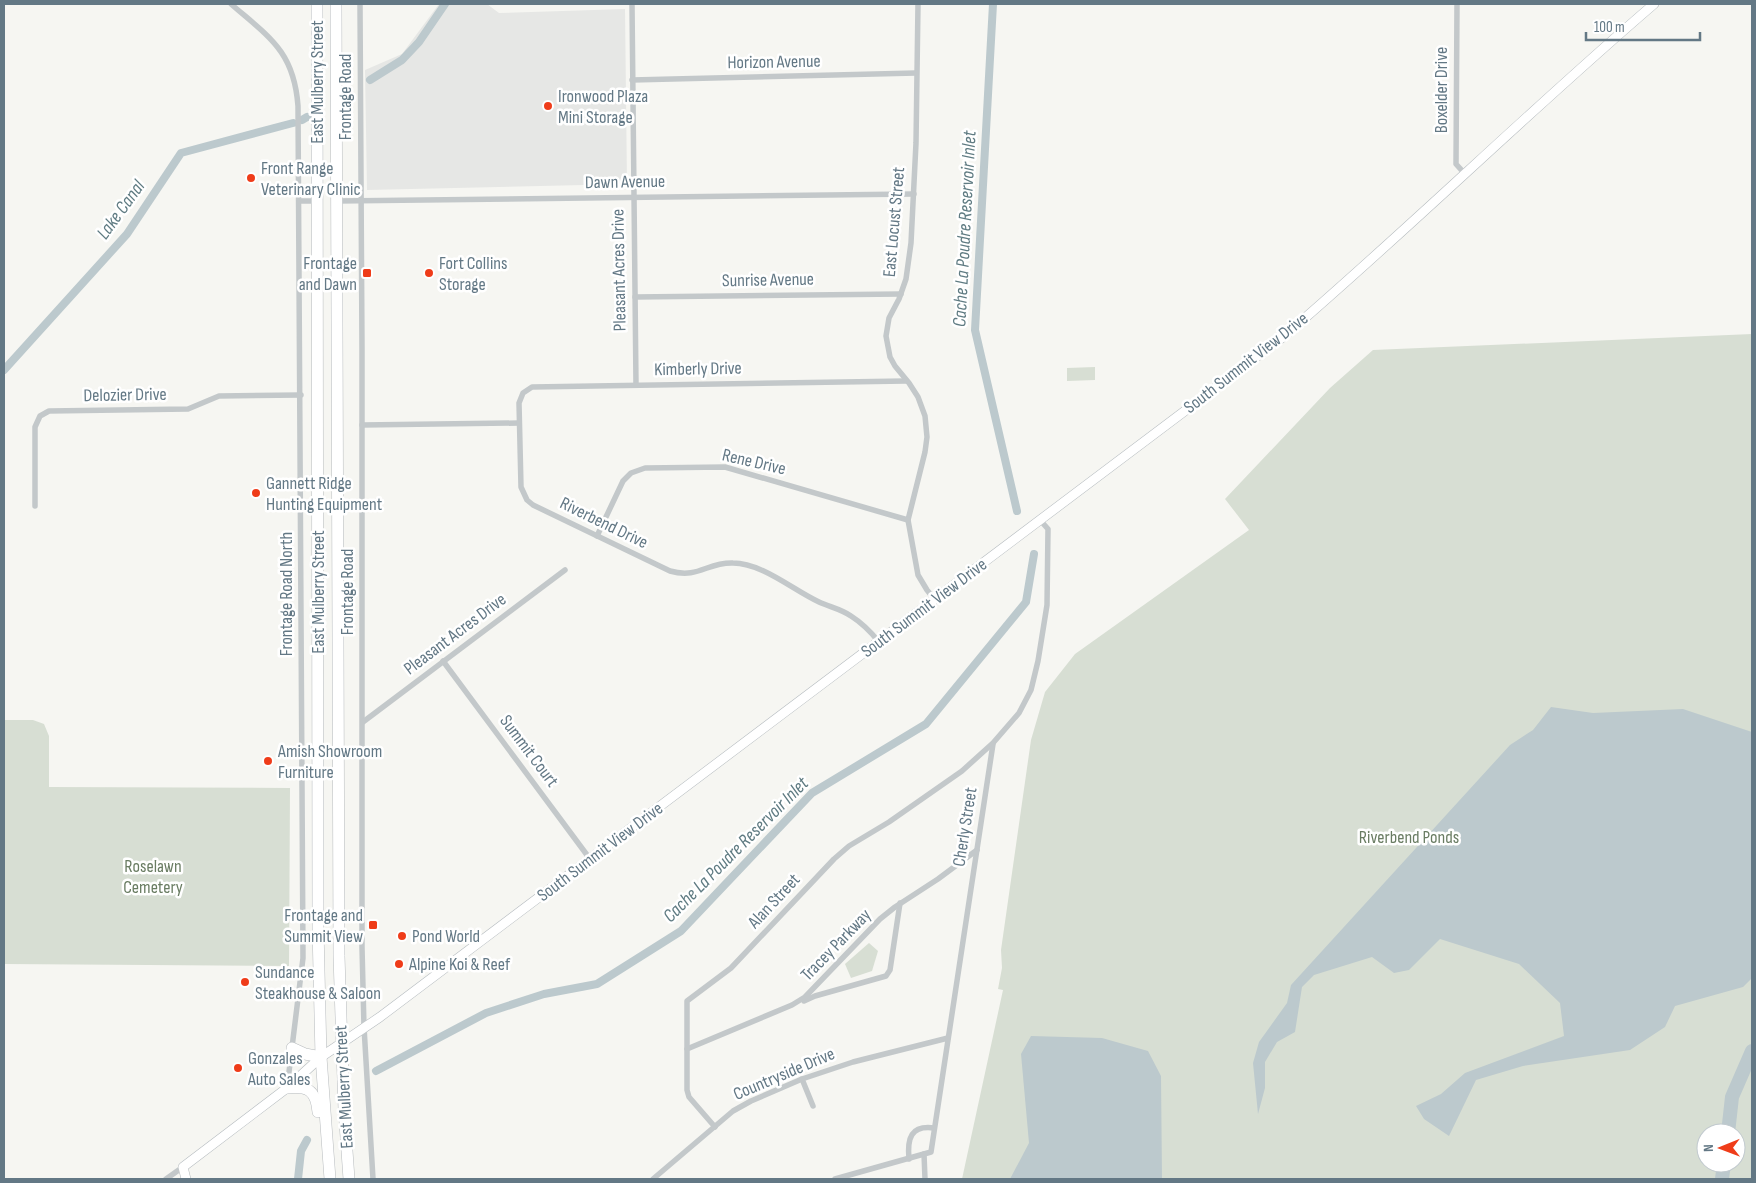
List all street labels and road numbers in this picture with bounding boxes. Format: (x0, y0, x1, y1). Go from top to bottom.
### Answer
street label: East Mulberry Street (307, 20, 328, 144)
street label: Boxelder Drive (1431, 47, 1452, 133)
street label: Horizon Avenue (727, 51, 821, 73)
street label: Frontage Road (335, 54, 356, 140)
street label: East Locust Street (879, 166, 909, 278)
street label: Dawn Avenue (585, 171, 665, 193)
street label: Pleasant Acres Drive (607, 209, 631, 331)
street label: Sunrise Avenue (722, 269, 814, 291)
street label: South Summit View Drive (1180, 308, 1312, 418)
street label: Kimberly Drive (654, 358, 742, 380)
street label: Delozier Drive (83, 384, 167, 406)
street label: Rene Drive (720, 445, 788, 479)
street label: Riverbend Drive (557, 493, 651, 553)
street label: East Mulberry Street (308, 530, 329, 654)
street label: Frontage Road North (276, 532, 297, 656)
street label: Frontage Road (337, 549, 358, 635)
street label: South Summit View Drive (857, 554, 991, 662)
street label: Pleasant Acres Drive (400, 589, 510, 679)
street label: Summit Court (495, 711, 563, 791)
street label: Cherly Street (948, 785, 982, 868)
street label: South Summit View Drive (533, 798, 667, 906)
street label: Alan Street (743, 869, 805, 933)
street label: Tracey Parkway (797, 905, 875, 985)
street label: East Mulberry Street (330, 1024, 358, 1149)
street label: Countryside Drive (730, 1043, 838, 1105)

